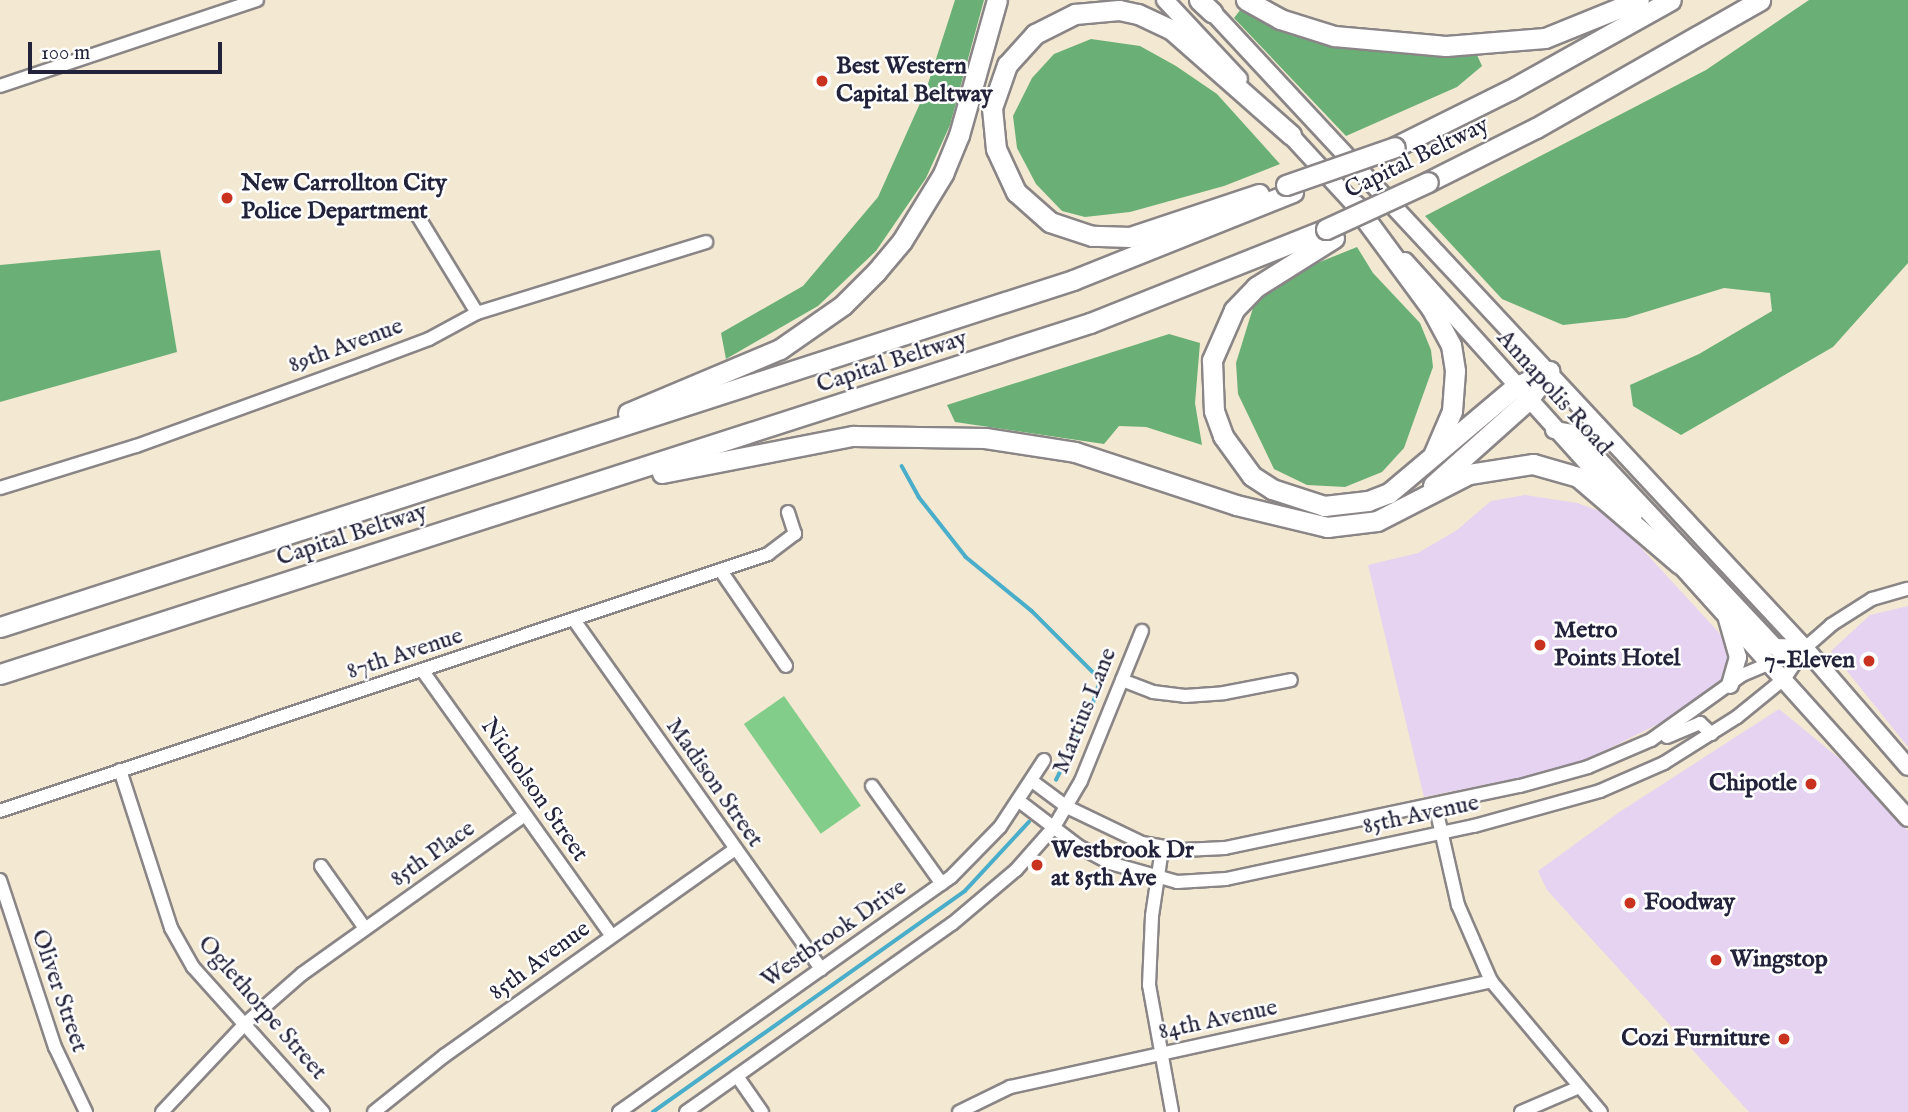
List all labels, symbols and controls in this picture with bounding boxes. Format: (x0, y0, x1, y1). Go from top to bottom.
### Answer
scale bar (32, 28, 226, 72)
text: 100 m (41, 40, 90, 67)
place label: Best Western Capital Beltway (836, 53, 993, 109)
marker: Best Western Capital Beltway (814, 73, 830, 89)
street label: Capital Beltway (1340, 111, 1494, 205)
place label: New Carrollton City Police Department (241, 170, 447, 226)
marker: New Carrollton City Police Department (219, 190, 235, 206)
street label: 89th Avenue (285, 312, 407, 380)
street label: Capital Beltway (813, 324, 971, 400)
street label: Annapolis Road (1490, 324, 1618, 462)
street label: Capital Beltway (273, 497, 431, 573)
place label: Metro Points Hotel (1554, 617, 1680, 673)
street label: 87th Avenue (343, 622, 467, 686)
marker: Metro Points Hotel (1532, 637, 1548, 653)
street label: Martius Lane (1047, 644, 1123, 778)
place label: 7-Eleven (1764, 647, 1855, 675)
marker: 7-Eleven (1861, 653, 1877, 669)
street label: Nicholson Street (474, 713, 594, 867)
street label: Madison Street (659, 713, 769, 853)
place label: Chipotle (1709, 770, 1797, 798)
marker: Chipotle (1803, 776, 1819, 792)
street label: 85th Avenue (1360, 789, 1482, 841)
street label: 85th Place (385, 815, 481, 893)
place label: Westbrook Dr at 85th Ave (1051, 837, 1194, 893)
marker: Westbrook Dr at 85th Ave (1029, 857, 1045, 873)
street label: Westbrook Drive (756, 873, 912, 995)
place label: Foodway (1644, 889, 1735, 917)
marker: Foodway (1622, 895, 1638, 911)
street label: 85th Avenue (484, 915, 596, 1007)
street label: Oliver Street (25, 926, 93, 1056)
street label: Oglethorpe Street (191, 930, 333, 1086)
place label: Wingstop (1730, 946, 1828, 974)
marker: Wingstop (1708, 952, 1724, 968)
street label: 84th Avenue (1156, 993, 1280, 1047)
place label: Cozi Furniture (1621, 1025, 1770, 1053)
marker: Cozi Furniture (1776, 1031, 1792, 1047)

